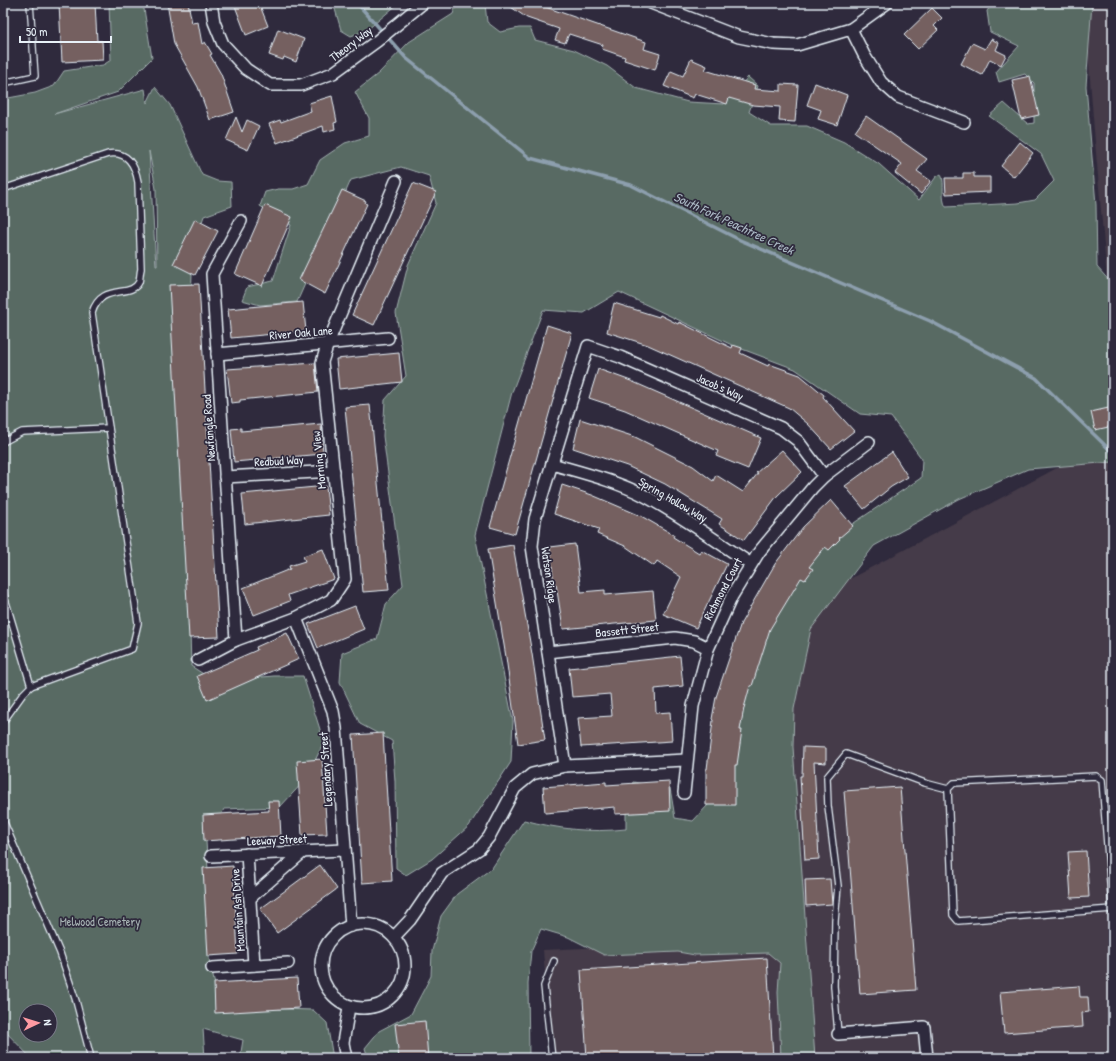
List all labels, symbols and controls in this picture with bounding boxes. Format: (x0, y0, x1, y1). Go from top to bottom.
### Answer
scale bar (20, 18, 111, 44)
street label: Theory Way (326, 22, 376, 65)
text: 50 m (26, 23, 47, 40)
water label: South Fork Peachtree Creek (671, 187, 798, 259)
street label: River Oak Lane (269, 321, 334, 344)
street label: Jacob's Way (694, 369, 747, 404)
street label: Newfangle Road (198, 394, 219, 462)
street label: Morning View (307, 430, 330, 490)
street label: Redbud Way (254, 451, 304, 470)
street label: Spring Hollow Way (635, 473, 711, 526)
street label: Watson Ridge (537, 546, 562, 604)
street label: Richmond Court (699, 554, 747, 623)
street label: Bassett Street (594, 618, 660, 641)
street label: Legendary Street (314, 730, 337, 807)
street label: Leeway Street (247, 829, 308, 850)
street label: Mountain Ash Drive (226, 868, 249, 952)
park label: Melwood Cemetery (60, 913, 140, 930)
north arrow (18, 1003, 58, 1043)
text: N (41, 1019, 55, 1026)

